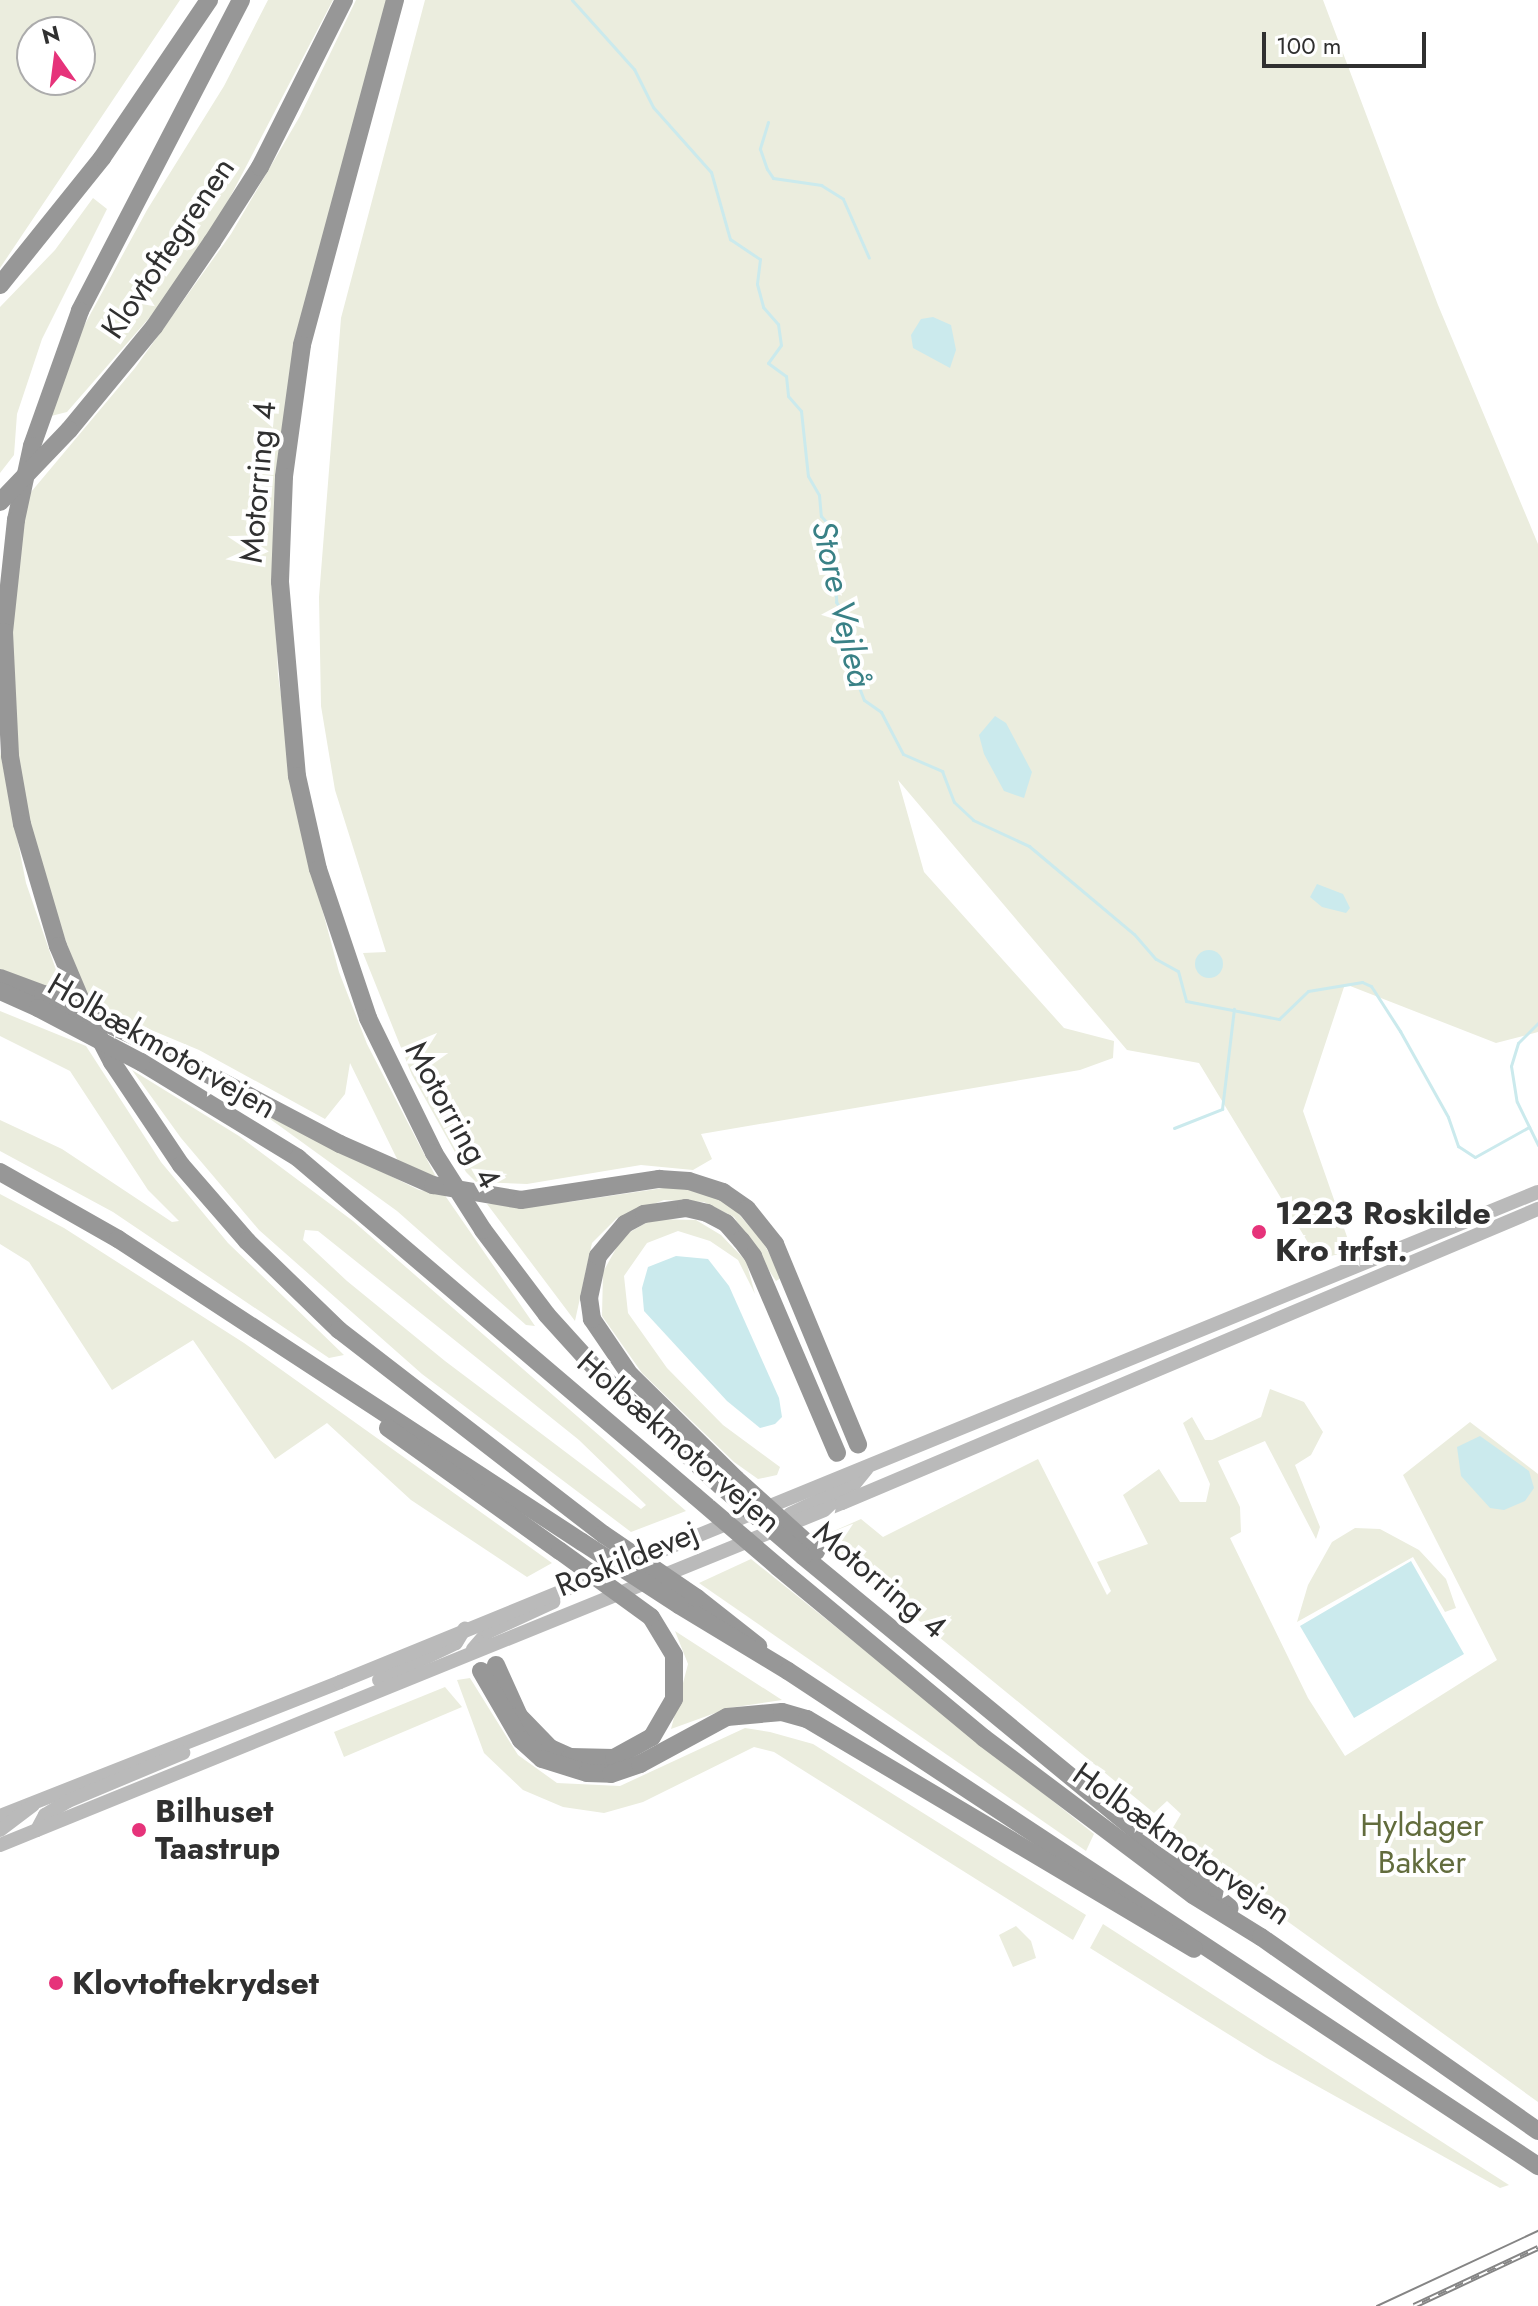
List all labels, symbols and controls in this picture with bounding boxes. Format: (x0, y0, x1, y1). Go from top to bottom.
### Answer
north arrow (16, 16, 96, 96)
scale bar (1266, 16, 1430, 66)
text: N (38, 17, 63, 52)
text: 100 m (1276, 28, 1342, 63)
street label: Klovtoftegrenen (93, 150, 243, 346)
street label: Motorring 4 (232, 400, 284, 564)
water label: Store Vejleå (803, 517, 881, 691)
street label: Holbækmotorvejen (41, 965, 283, 1127)
street label: Motorring 4 (397, 1035, 509, 1195)
place label: 1223 Roskilde Kro trfst. (1275, 1195, 1491, 1270)
marker: 1223 Roskilde Kro trfst. (1250, 1223, 1268, 1241)
street label: Holbækmotorvejen (569, 1343, 789, 1541)
street label: Roskildevej (550, 1513, 704, 1605)
street label: Motorring 4 (806, 1513, 954, 1647)
street label: Holbækmotorvejen (1066, 1754, 1298, 1934)
place label: Bilhuset Taastrup (155, 1793, 280, 1868)
park label: Hyldager Bakker (1360, 1807, 1484, 1882)
marker: Bilhuset Taastrup (130, 1821, 148, 1839)
place label: Klovtoftekrydset (72, 1964, 319, 2002)
marker: Klovtoftekrydset (47, 1974, 65, 1992)

